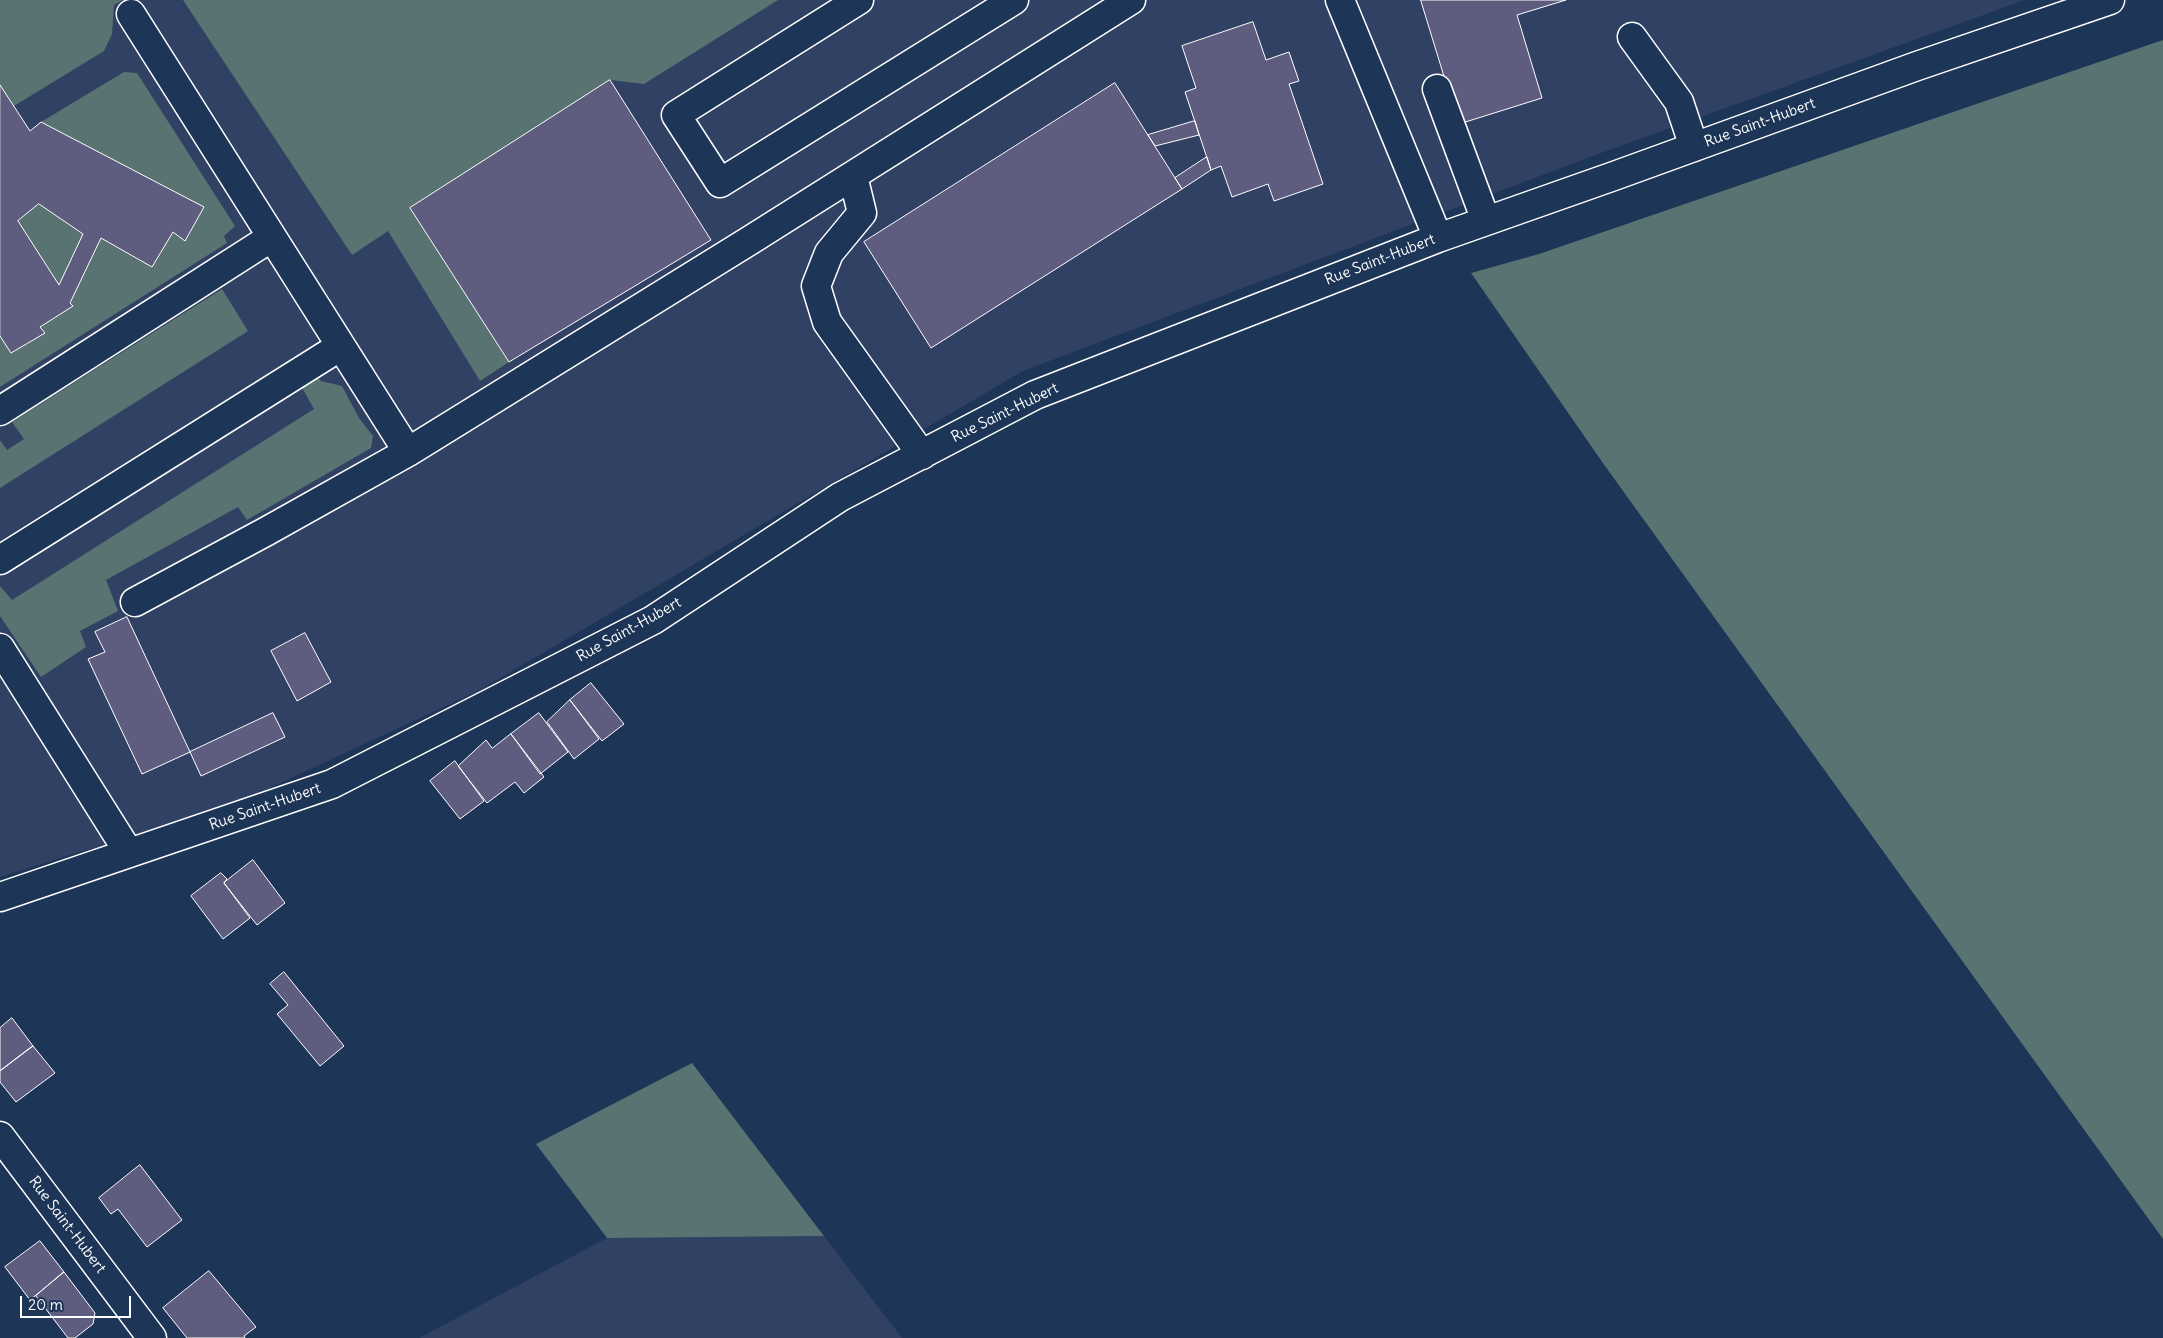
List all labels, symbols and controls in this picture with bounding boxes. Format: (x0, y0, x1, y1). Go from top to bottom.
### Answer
street label: Rue Saint-Hubert (1702, 95, 1818, 151)
street label: Rue Saint-Hubert (1322, 231, 1438, 289)
street label: Rue Saint-Hubert (949, 379, 1061, 447)
street label: Rue Saint-Hubert (574, 594, 684, 666)
street label: Rue Saint-Hubert (207, 779, 323, 835)
street label: Rue Saint-Hubert (25, 1173, 109, 1277)
scale bar (22, 1286, 134, 1318)
text: 20 m (28, 1295, 63, 1314)

